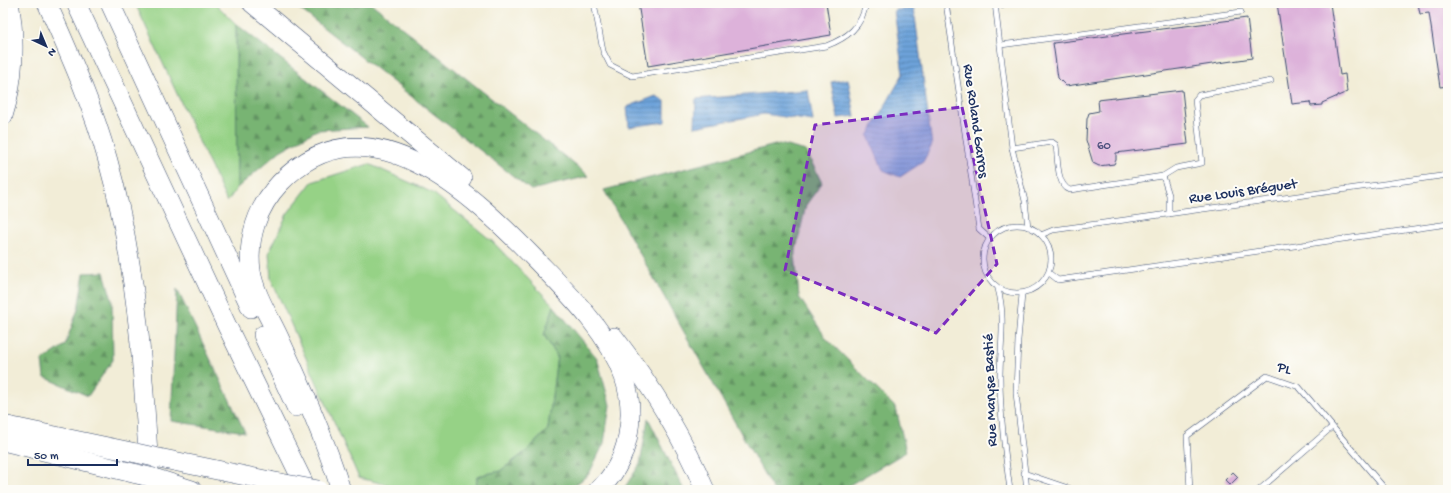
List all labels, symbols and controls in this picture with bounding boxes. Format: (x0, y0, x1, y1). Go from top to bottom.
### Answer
north arrow (26, 26, 66, 66)
text: N (45, 45, 58, 59)
street label: Rue Roland Garros (958, 63, 992, 179)
house number: 60 (1097, 139, 1112, 154)
street label: Rue Louis Bréguet (1188, 175, 1300, 208)
street label: Rue Maryse Bastié (980, 333, 1002, 447)
street label: PL (1274, 358, 1294, 380)
scale bar (28, 441, 117, 467)
text: 50 m (34, 450, 59, 464)

